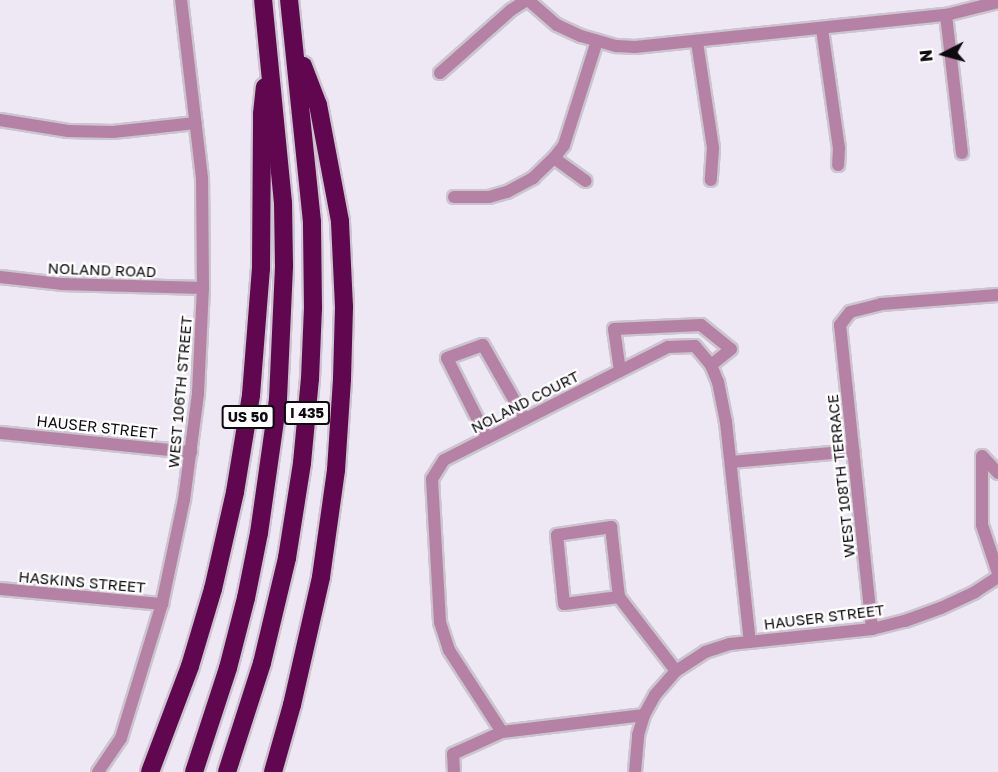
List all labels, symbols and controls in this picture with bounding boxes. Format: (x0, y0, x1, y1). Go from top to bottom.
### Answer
north arrow (914, 24, 974, 84)
text: N (916, 49, 937, 63)
street label: NOLAND ROAD (47, 259, 157, 281)
street label: WEST 106TH STREET (164, 315, 196, 469)
street label: NOLAND COURT (468, 367, 582, 437)
street label: WEST 108TH TERRACE (823, 393, 859, 559)
road number: I 435 (283, 402, 331, 424)
road number: US 50 (221, 406, 275, 428)
street label: HAUSER STREET (36, 412, 158, 442)
street label: HASKINS STREET (18, 567, 146, 597)
street label: HAUSER STREET (763, 601, 885, 633)

